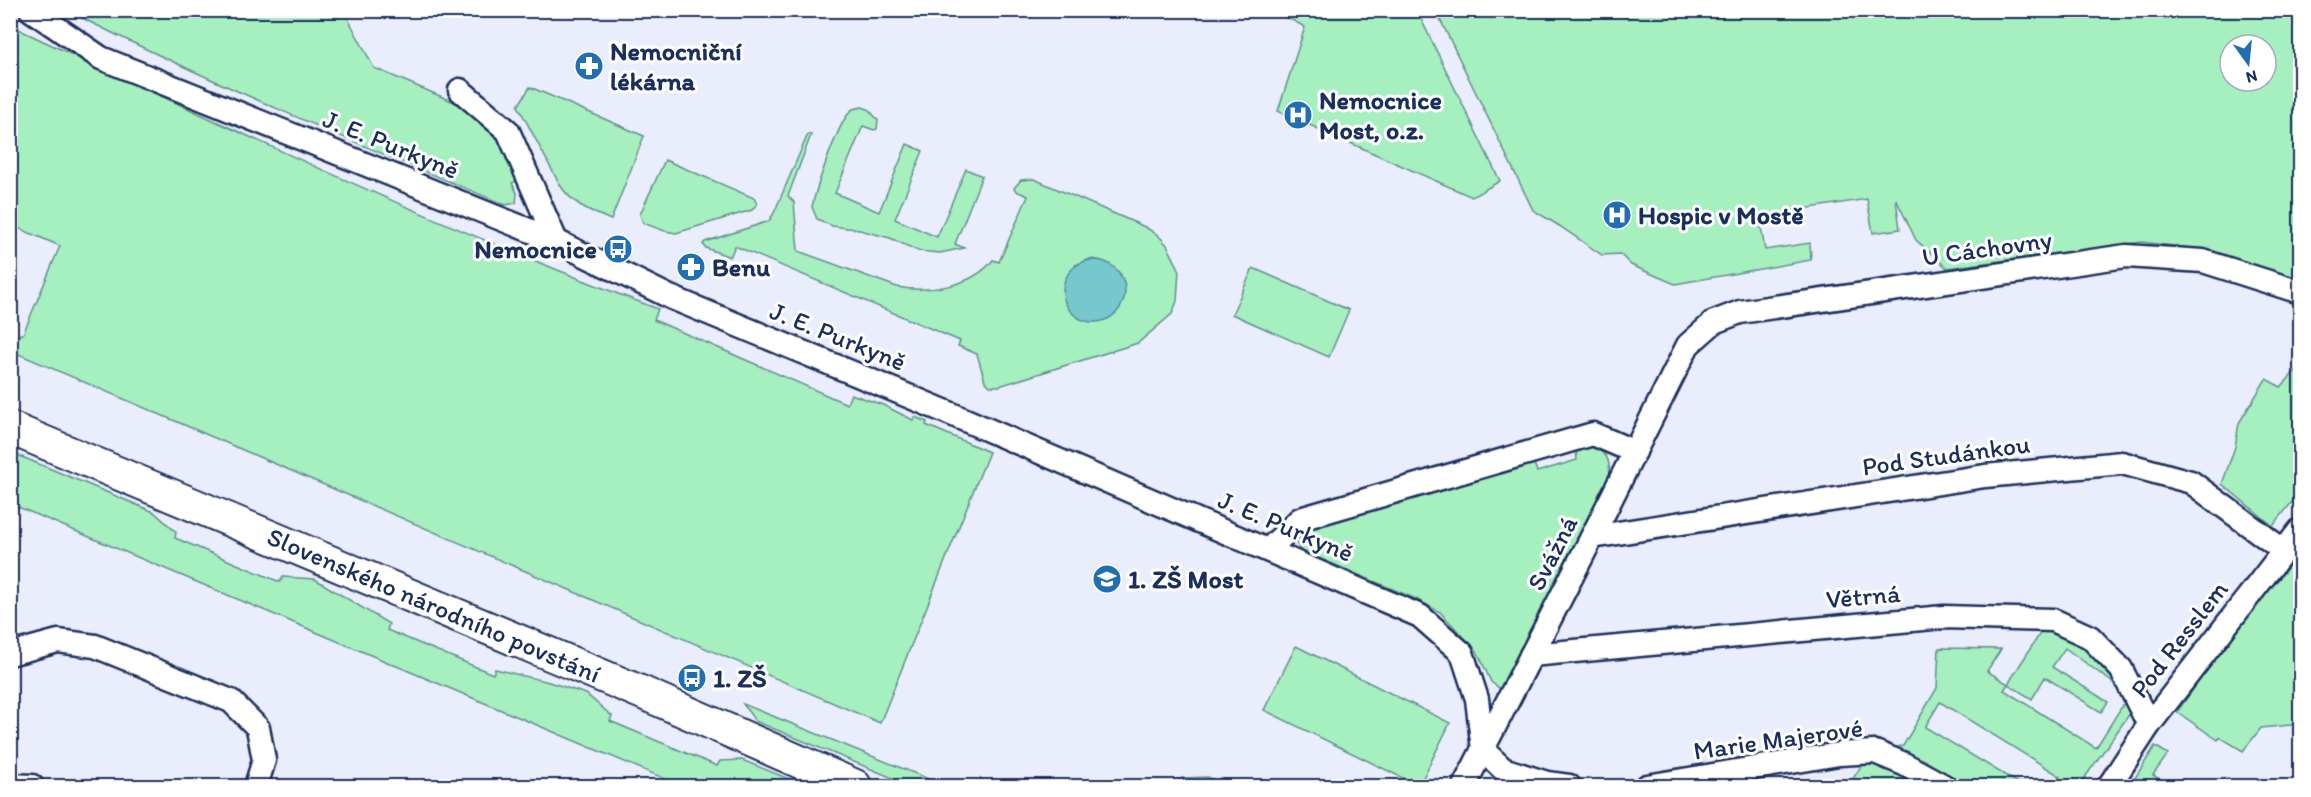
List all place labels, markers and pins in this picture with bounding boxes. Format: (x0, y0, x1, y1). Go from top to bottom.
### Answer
place label: Nemocniční lékárna (610, 35, 742, 97)
pharmacy icon: Nemocniční lékárna (573, 50, 605, 82)
place label: Nemocnice Most, o.z. (1319, 84, 1442, 146)
hospital icon: Nemocnice Most, o.z. (1282, 99, 1314, 131)
hospital icon: Hospic v Mostě (1601, 199, 1633, 231)
place label: Hospic v Mostě (1638, 199, 1804, 231)
place label: Nemocnice (474, 233, 597, 265)
bus stop icon: Nemocnice (602, 233, 634, 265)
pharmacy icon: Benu (675, 251, 707, 283)
place label: Benu (712, 251, 771, 283)
school or university icon: 1. ZŠ Most (1091, 563, 1123, 595)
place label: 1. ZŠ Most (1128, 563, 1243, 595)
bus stop icon: 1. ZŠ (676, 662, 708, 694)
place label: 1. ZŠ (713, 662, 767, 694)

